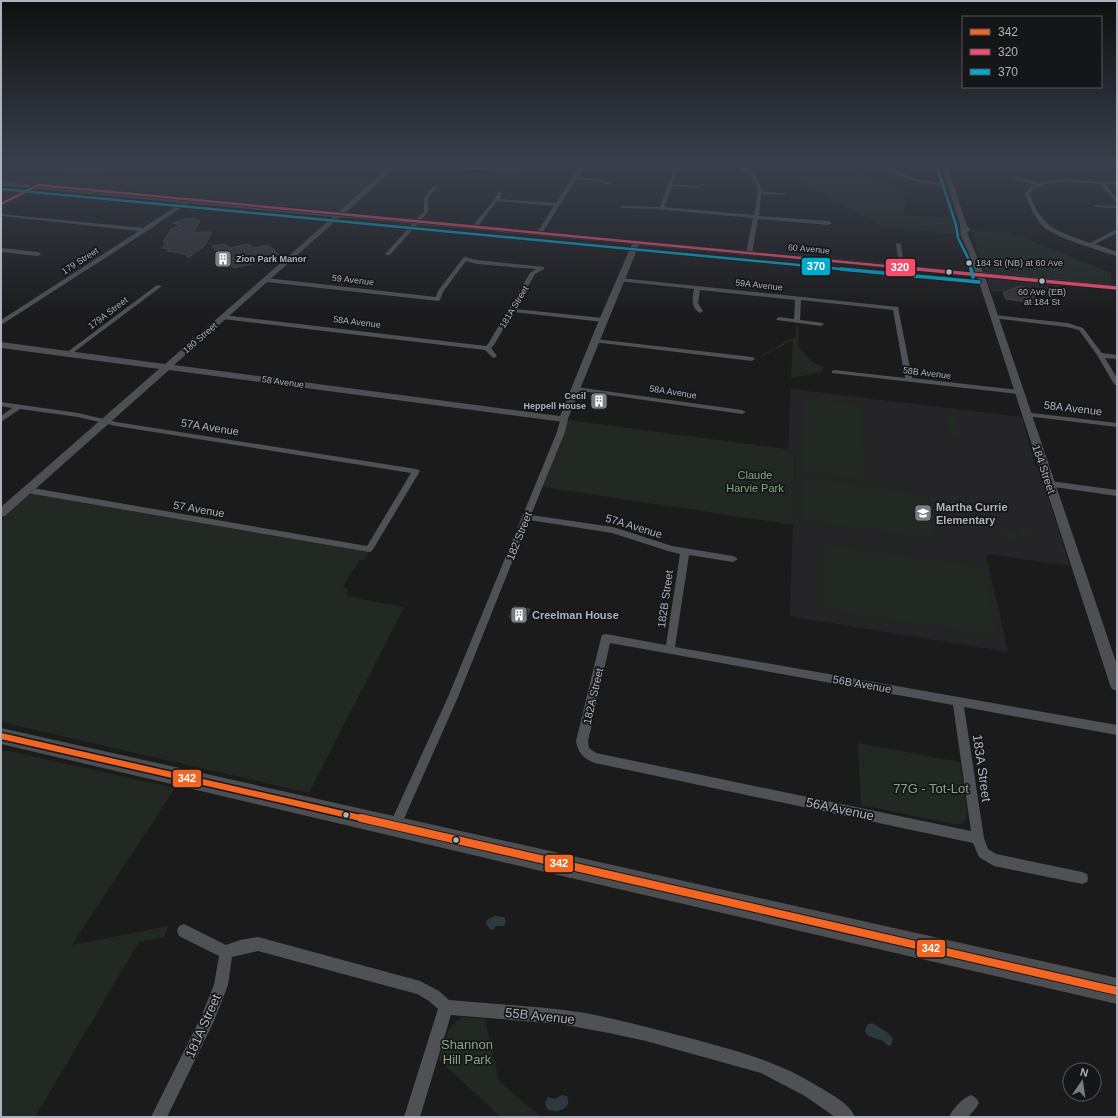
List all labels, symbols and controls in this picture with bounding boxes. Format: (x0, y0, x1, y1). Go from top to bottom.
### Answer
legend (962, 16, 1102, 88)
text: 342 (998, 25, 1018, 39)
text: 320 (998, 45, 1018, 59)
text: 370 (998, 65, 1018, 79)
street label: 60 Avenue (787, 242, 831, 256)
street label: 179 Street (60, 245, 101, 277)
building icon: Zion Park Manor (213, 249, 233, 269)
place label: Zion Park Manor (236, 254, 307, 264)
line badge: 370 (801, 257, 831, 276)
line badge: 320 (885, 258, 916, 277)
marker: 184 St (NB) at 60 Ave (964, 258, 974, 268)
place label: 184 St (NB) at 60 Ave (976, 258, 1063, 268)
text: 370 (807, 260, 825, 272)
text: 320 (891, 261, 909, 273)
unlabelled marker (944, 267, 954, 277)
street label: 59 Avenue (331, 273, 375, 287)
marker: 60 Ave (EB) at 184 St (1037, 276, 1047, 286)
street label: 59A Avenue (735, 278, 783, 292)
street label: 181A Street (498, 284, 531, 330)
place label: 60 Ave (EB) at 184 St (1018, 287, 1066, 307)
street label: 179A Street (86, 295, 130, 331)
street label: 58A Avenue (333, 314, 381, 330)
street label: 180 Street (181, 320, 219, 355)
street label: 58B Avenue (902, 365, 952, 381)
street label: 58 Avenue (261, 374, 305, 390)
street label: 58A Avenue (649, 383, 697, 401)
place label: Cecil Heppell House (523, 391, 586, 411)
building icon: Cecil Heppell House (589, 391, 609, 411)
street label: 58A Avenue (1043, 398, 1103, 418)
street label: 57A Avenue (180, 416, 240, 438)
street label: 184 Street (1030, 443, 1058, 495)
park label: Claude Harvie Park (726, 469, 784, 494)
street label: 57 Avenue (172, 499, 226, 519)
place label: Martha Currie Elementary (936, 501, 1008, 526)
school or university icon: Martha Currie Elementary (913, 503, 933, 523)
street label: 182 Street (504, 510, 534, 562)
street label: 57A Avenue (604, 512, 664, 540)
street label: 182B Street (655, 569, 675, 629)
building icon: Creelman House (509, 605, 529, 625)
place label: Creelman House (532, 609, 619, 621)
street label: 182A Street (581, 667, 605, 725)
street label: 56B Avenue (832, 673, 892, 695)
street label: 183A Street (970, 733, 994, 803)
line badge: 342 (172, 769, 202, 788)
text: 342 (178, 772, 196, 784)
park label: 77G - Tot-Lot (893, 781, 969, 796)
street label: 56A Avenue (805, 794, 875, 824)
unlabelled marker (341, 810, 351, 820)
unlabelled marker (451, 835, 461, 845)
line badge: 342 (544, 854, 574, 873)
text: 342 (550, 857, 568, 869)
line badge: 342 (916, 939, 946, 958)
text: 342 (922, 942, 940, 954)
street label: 181A Street (182, 992, 224, 1060)
street label: 55B Avenue (504, 1005, 576, 1027)
park label: Shannon Hill Park (441, 1037, 493, 1067)
north arrow (1062, 1062, 1102, 1102)
text: N (1079, 1066, 1090, 1079)

